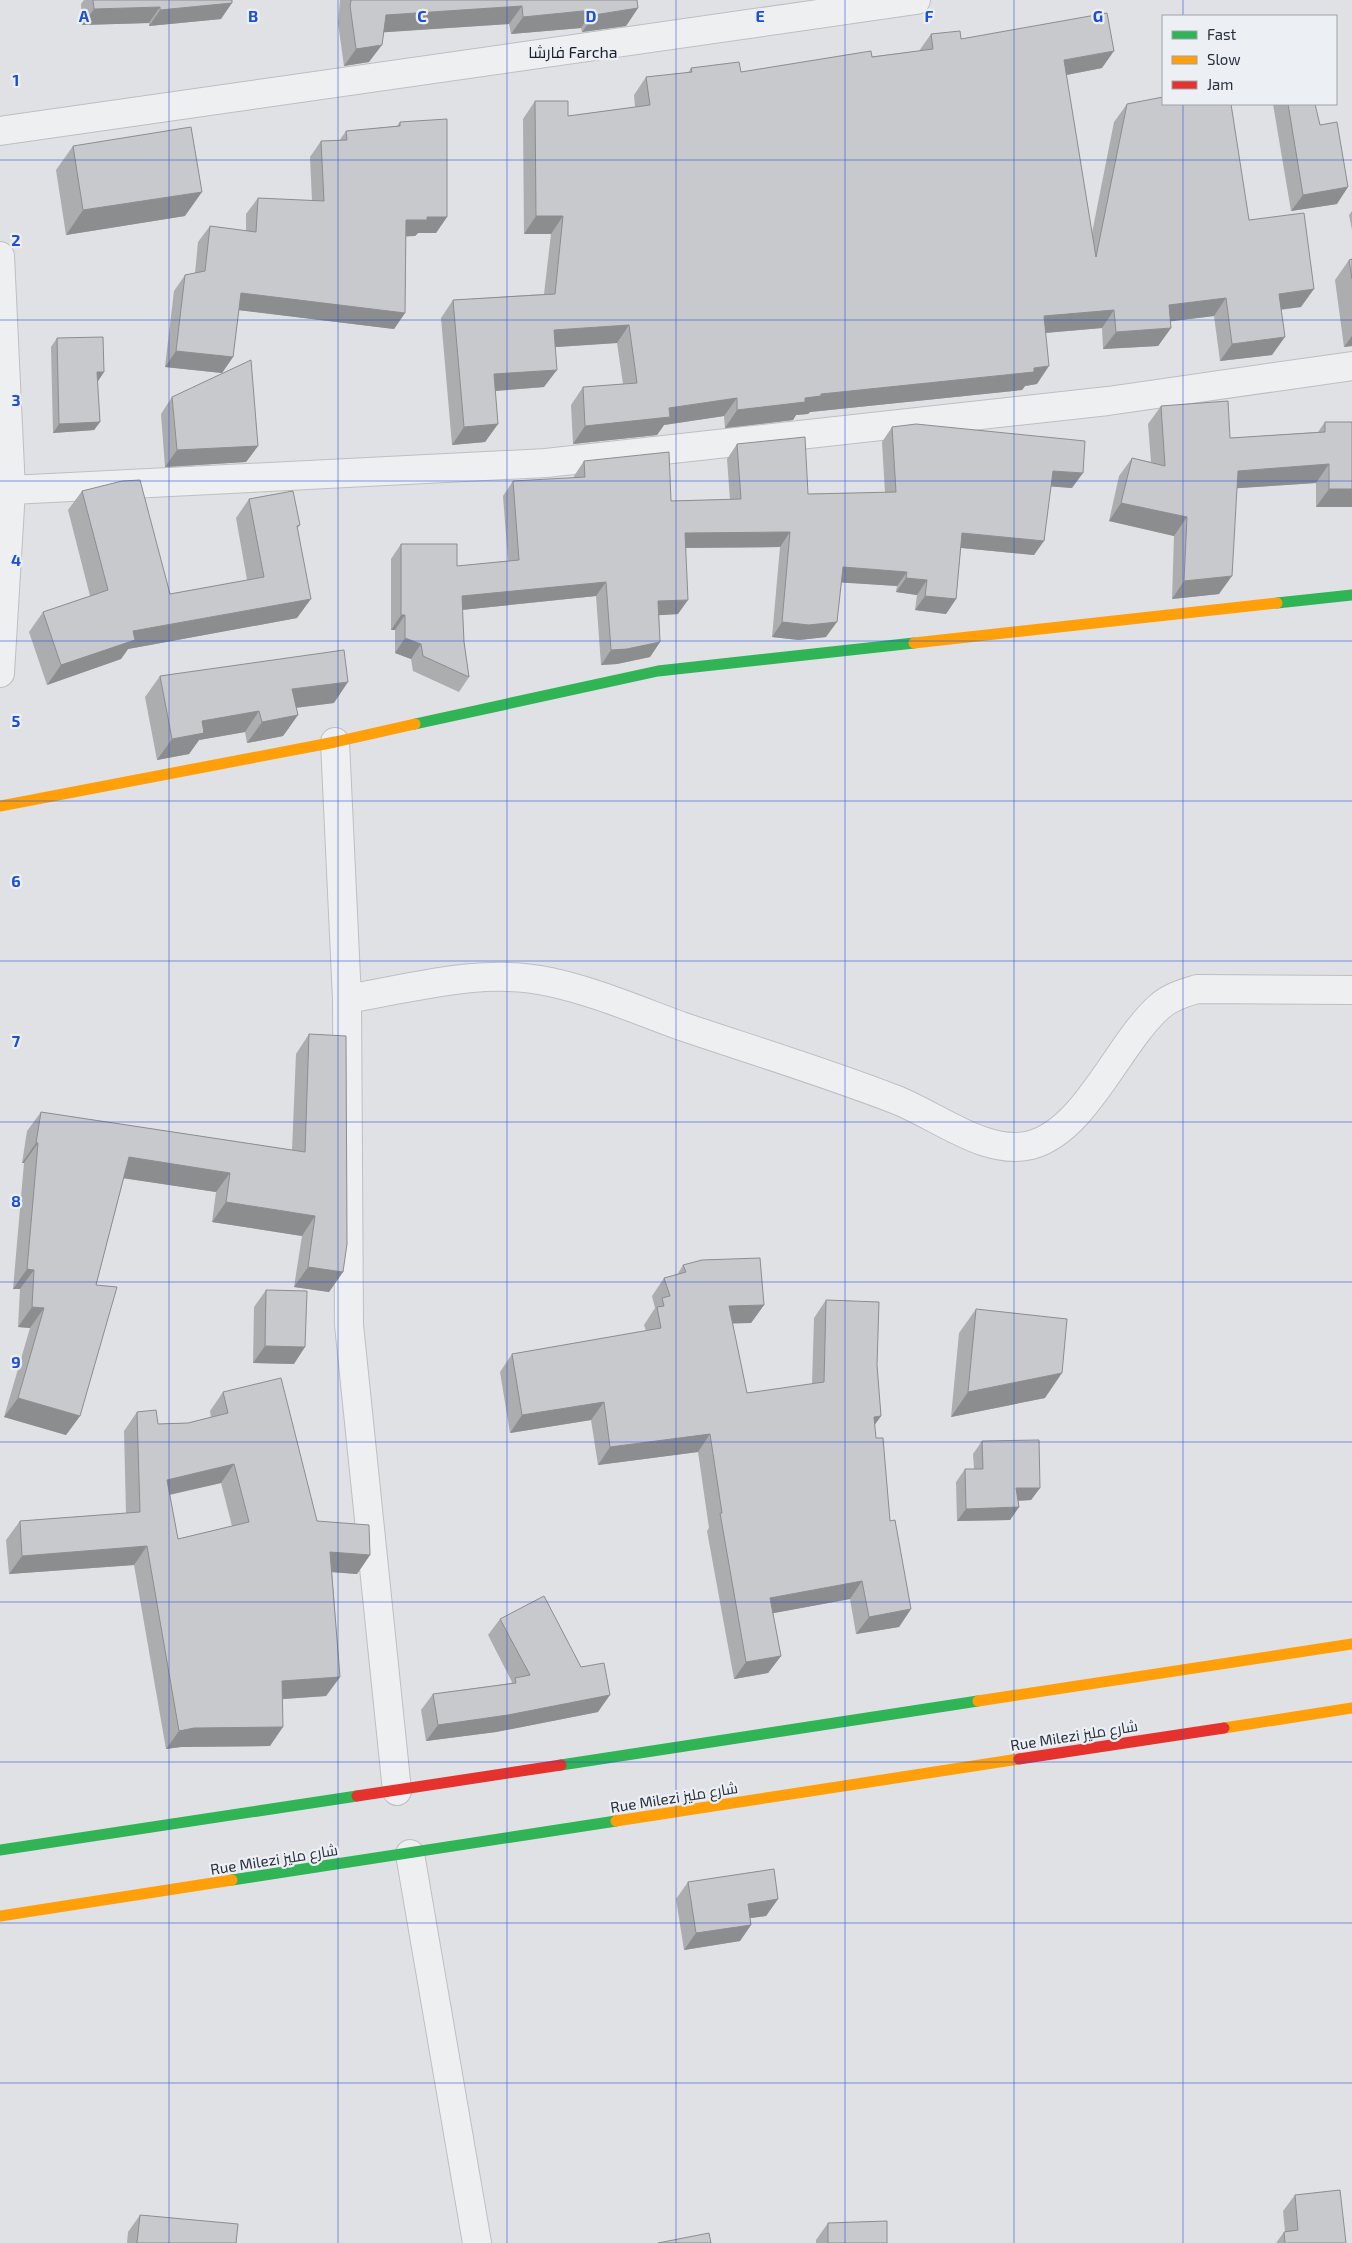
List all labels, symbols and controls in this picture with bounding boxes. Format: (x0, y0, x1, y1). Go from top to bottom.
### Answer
text: A (79, 6, 90, 25)
text: B (248, 6, 258, 25)
text: C (417, 6, 427, 25)
text: D (586, 6, 597, 25)
text: E (755, 6, 765, 25)
text: F (925, 6, 934, 25)
text: G (1093, 6, 1103, 25)
legend (1162, 15, 1337, 105)
text: Fast (1207, 25, 1237, 43)
district label: فارشا Farcha (528, 42, 618, 62)
text: Slow (1207, 50, 1241, 68)
text: 1 (13, 70, 19, 89)
text: Jam (1207, 75, 1233, 93)
text: 2 (11, 230, 21, 249)
text: 3 (11, 390, 21, 409)
text: 4 (11, 550, 21, 569)
text: 5 (12, 711, 21, 730)
text: 6 (11, 871, 21, 890)
text: 7 (12, 1031, 21, 1050)
text: 8 (11, 1191, 21, 1210)
text: 9 (11, 1352, 21, 1371)
street label: Rue Milezi شارع مليز (1009, 1716, 1140, 1757)
street label: Rue Milezi شارع مليز (609, 1778, 740, 1819)
street label: Rue Milezi شارع مليز (209, 1840, 340, 1881)

